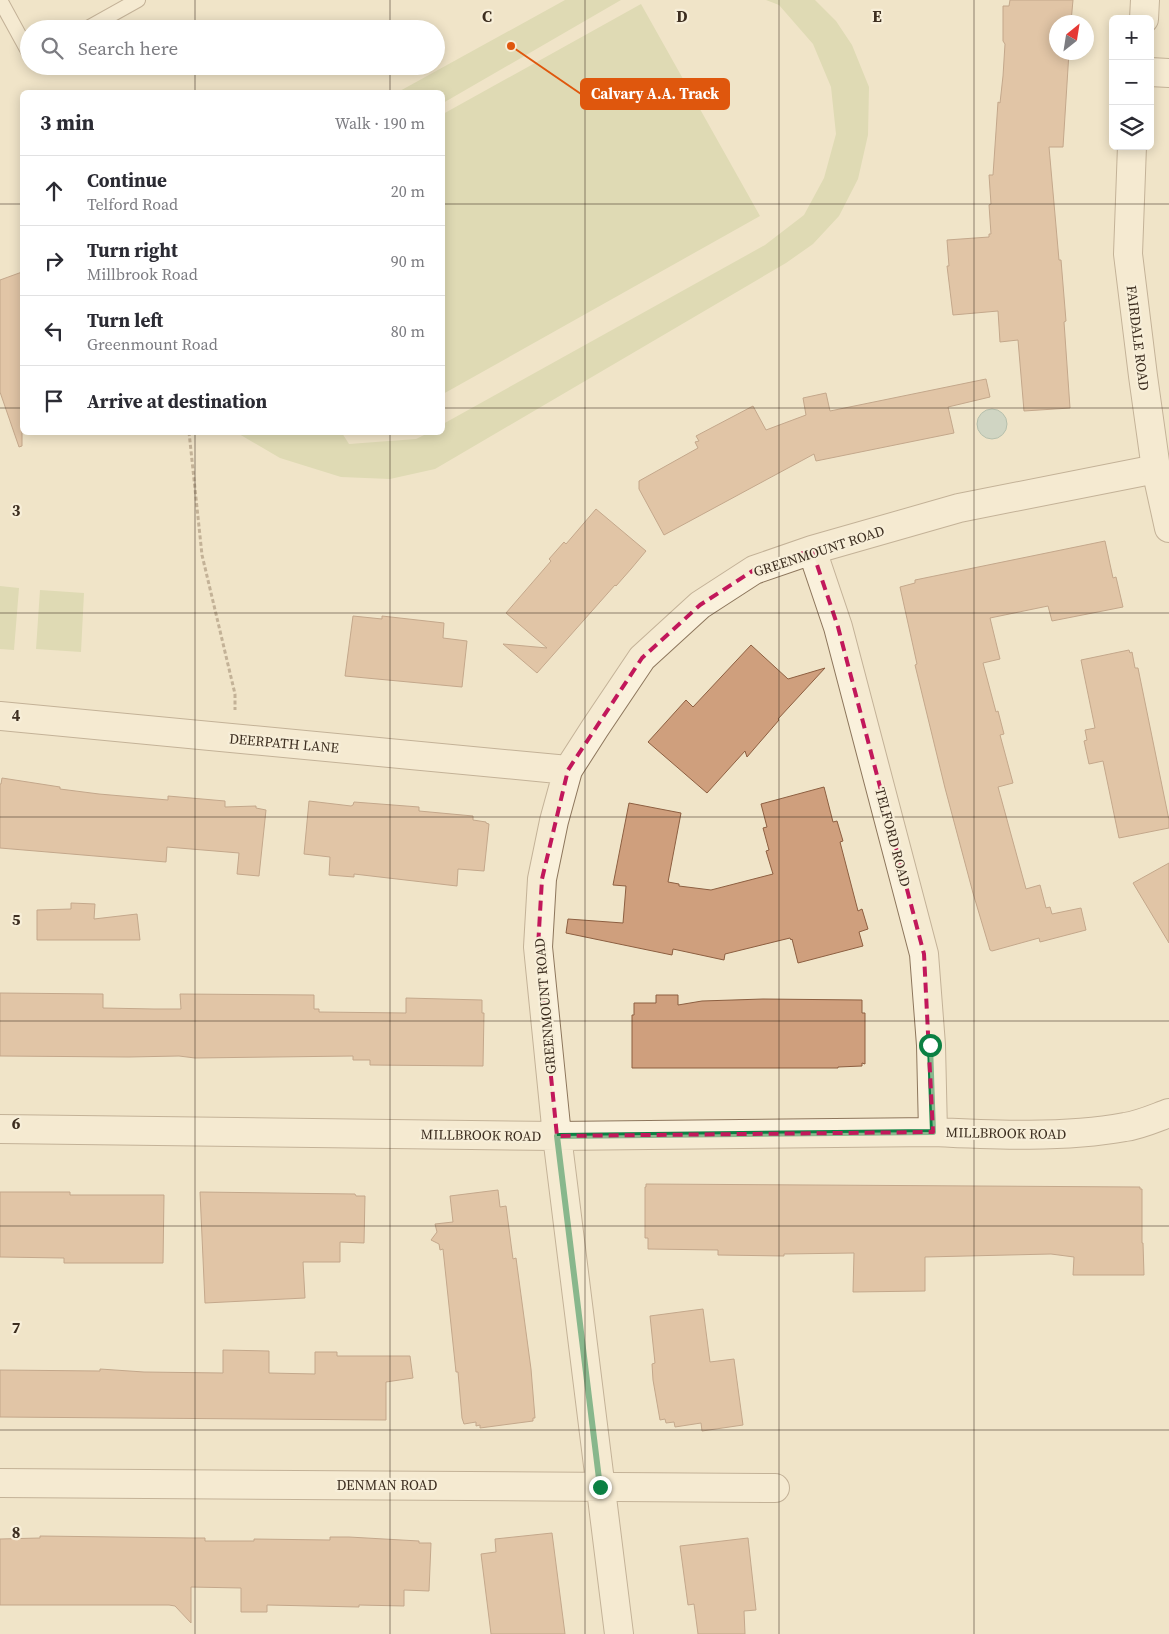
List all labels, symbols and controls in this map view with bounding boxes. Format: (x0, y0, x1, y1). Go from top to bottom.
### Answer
text: C (482, 5, 492, 27)
text: D (676, 5, 688, 27)
text: E (872, 5, 882, 27)
north arrow (1049, 15, 1094, 60)
map controls (1109, 15, 1154, 150)
button: + (1109, 15, 1154, 60)
search box (20, 20, 445, 75)
icon: search (38, 34, 66, 62)
text: Search here (78, 35, 178, 61)
button: − (1109, 60, 1154, 105)
callout: Calvary A.A. Track (581, 79, 729, 109)
text: Calvary A.A. Track (591, 83, 719, 104)
button: layers (1109, 105, 1154, 150)
text: 3 min (40, 108, 95, 137)
text: Walk · 190 m (335, 112, 425, 134)
text: Continue (87, 167, 167, 193)
icon: ahead (40, 177, 68, 205)
text: 20 m (391, 180, 425, 202)
text: Telford Road (87, 193, 178, 215)
text: Turn right (87, 237, 178, 263)
icon: right (40, 247, 68, 275)
text: 90 m (391, 250, 425, 272)
text: Millbrook Road (87, 263, 198, 285)
street label: FAIRDALE ROAD (1122, 284, 1154, 392)
text: Turn left (87, 307, 163, 333)
icon: left (40, 317, 68, 345)
text: 80 m (391, 320, 425, 342)
text: Greenmount Road (87, 333, 218, 355)
icon: arrive (40, 387, 68, 415)
text: Arrive at destination (87, 388, 267, 414)
text: 3 (12, 499, 21, 521)
street label: GREENMOUNT ROAD (751, 520, 887, 582)
text: 4 (12, 704, 21, 726)
street label: DEERPATH LANE (228, 728, 340, 758)
street label: TELFORD ROAD (870, 785, 916, 889)
text: 5 (12, 908, 21, 930)
street label: GREENMOUNT ROAD (529, 937, 561, 1075)
route start (919, 1034, 942, 1057)
text: 6 (12, 1112, 21, 1134)
street label: MILLBROOK ROAD (945, 1122, 1067, 1144)
street label: MILLBROOK ROAD (420, 1124, 542, 1146)
text: 7 (12, 1316, 21, 1338)
street label: DENMAN ROAD (337, 1475, 437, 1495)
route end (589, 1476, 612, 1499)
text: 8 (12, 1521, 20, 1543)

